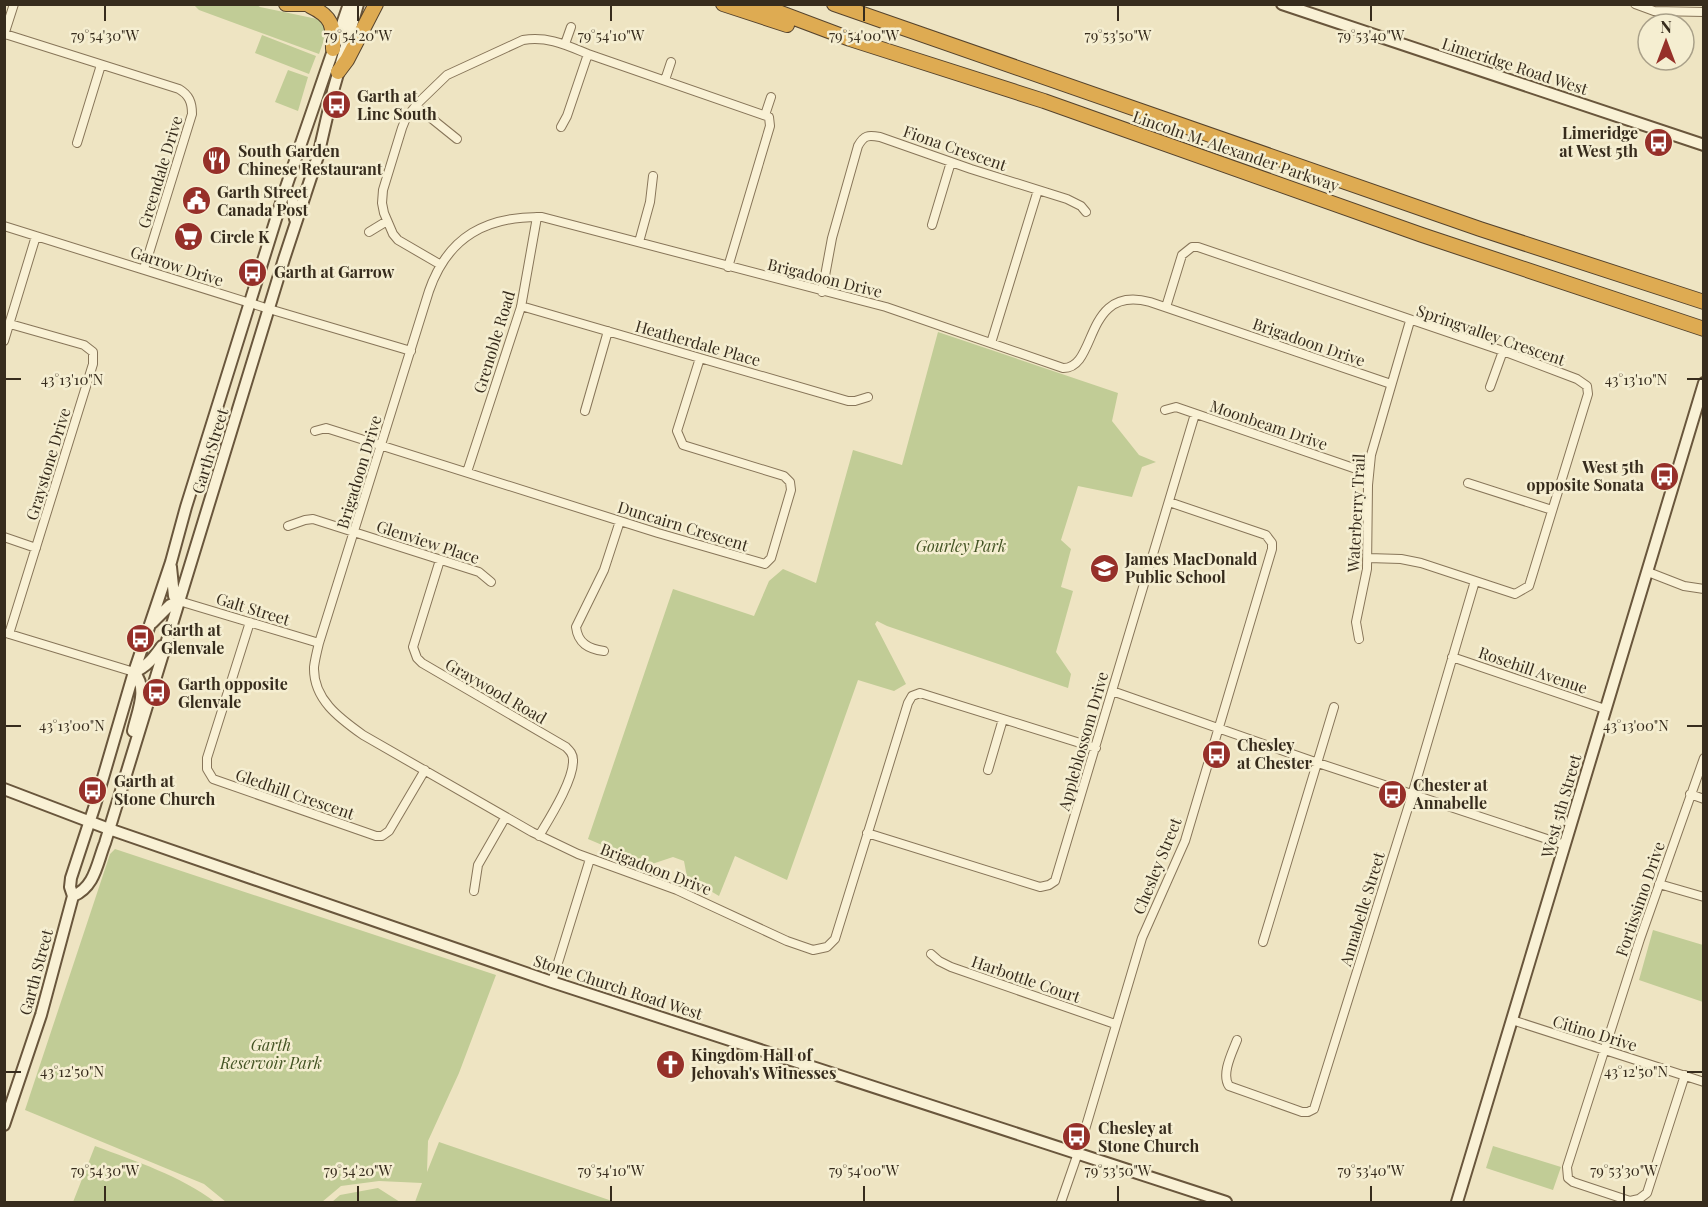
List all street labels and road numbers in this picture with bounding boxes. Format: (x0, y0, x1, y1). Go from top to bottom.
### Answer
street label: Limeridge Road West (1440, 32, 1591, 99)
street label: Lincoln M. Alexander Parkway (1130, 105, 1342, 196)
street label: Greendale Drive (132, 113, 187, 231)
street label: Fiona Crescent (901, 120, 1010, 175)
street label: Garrow Drive (128, 241, 226, 290)
street label: Brigadoon Drive (766, 253, 885, 302)
street label: Grenoble Road (468, 288, 519, 396)
street label: Springvalley Crescent (1414, 299, 1569, 370)
street label: Brigadoon Drive (1250, 312, 1368, 371)
street label: Heatherdale Place (633, 315, 763, 370)
street label: Moonbeam Drive (1208, 395, 1331, 455)
street label: Graystone Drive (20, 405, 75, 523)
street label: Garth Street (187, 405, 233, 496)
street label: Brigadoon Drive (331, 413, 386, 531)
street label: Waterberry Trail (1342, 453, 1369, 574)
street label: Duncairn Crescent (615, 496, 751, 555)
street label: Glenview Place (374, 515, 482, 568)
street label: Galt Street (214, 587, 293, 630)
street label: Rosehill Avenue (1476, 641, 1590, 698)
street label: Graywood Road (442, 653, 551, 728)
street label: Appleblossom Drive (1052, 669, 1112, 814)
street label: West 5th Street (1535, 751, 1585, 861)
street label: Gledhill Crescent (233, 763, 358, 824)
street label: Chesley Street (1128, 814, 1186, 917)
street label: Brigadoon Drive (598, 838, 715, 899)
street label: Fortissimo Drive (1610, 839, 1669, 959)
street label: Annabelle Street (1334, 849, 1389, 969)
street label: Garth Street (14, 926, 57, 1017)
street label: Stone Church Road West (531, 949, 706, 1024)
street label: Harbottle Court (969, 950, 1084, 1007)
street label: Citino Drive (1550, 1010, 1640, 1055)

